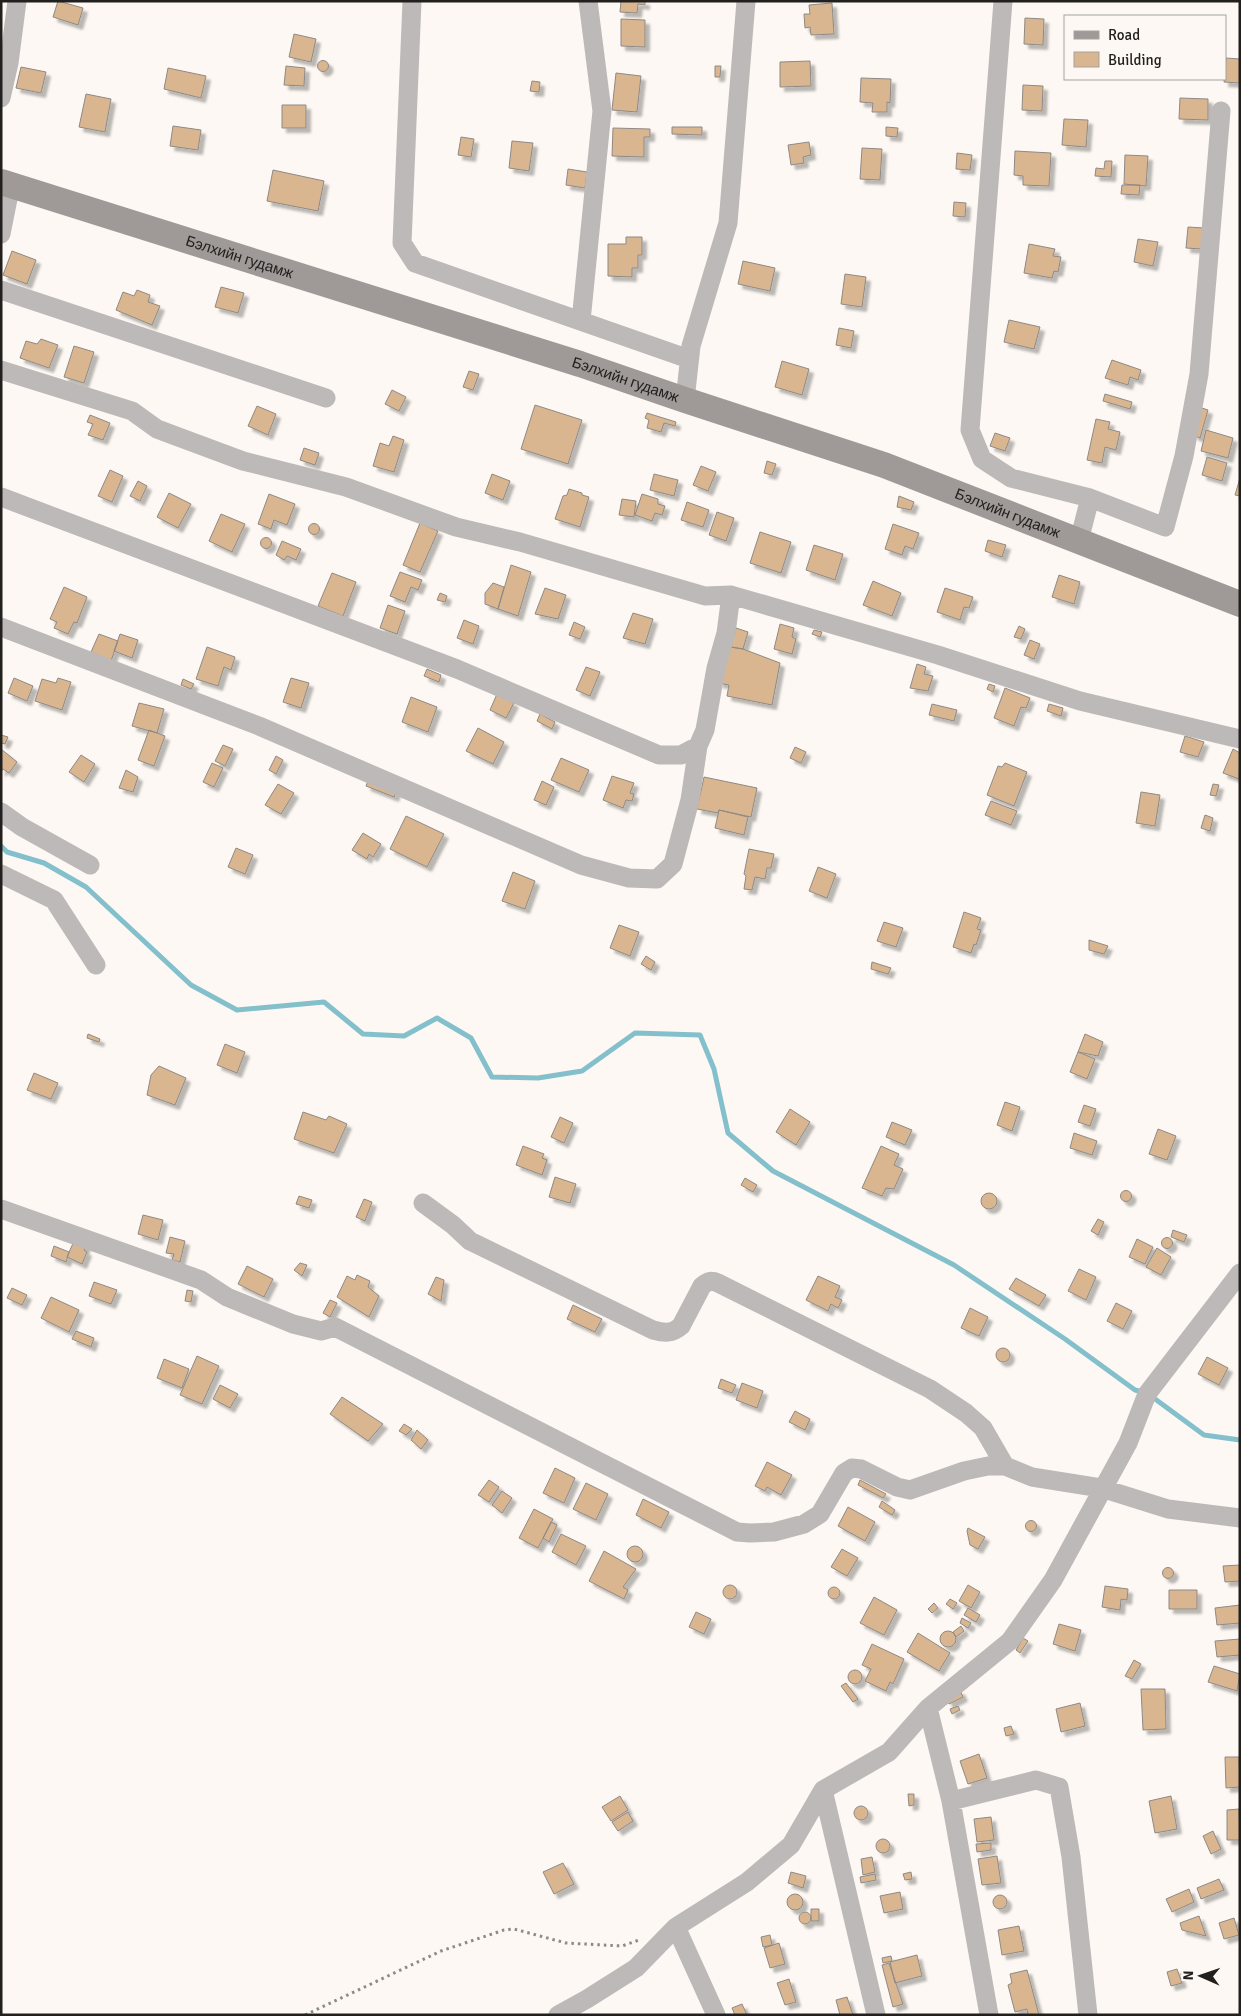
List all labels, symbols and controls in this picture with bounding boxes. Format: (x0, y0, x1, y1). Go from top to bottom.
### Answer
legend (1064, 15, 1226, 80)
text: Road (1108, 26, 1140, 44)
text: Building (1108, 51, 1162, 69)
street label: Бэлхийн гудамж (183, 232, 296, 282)
street label: Бэлхийн гудамж (570, 353, 681, 406)
street label: Бэлхийн гудамж (952, 485, 1063, 542)
north arrow (1176, 1951, 1226, 2001)
text: N (1180, 1970, 1197, 1981)

